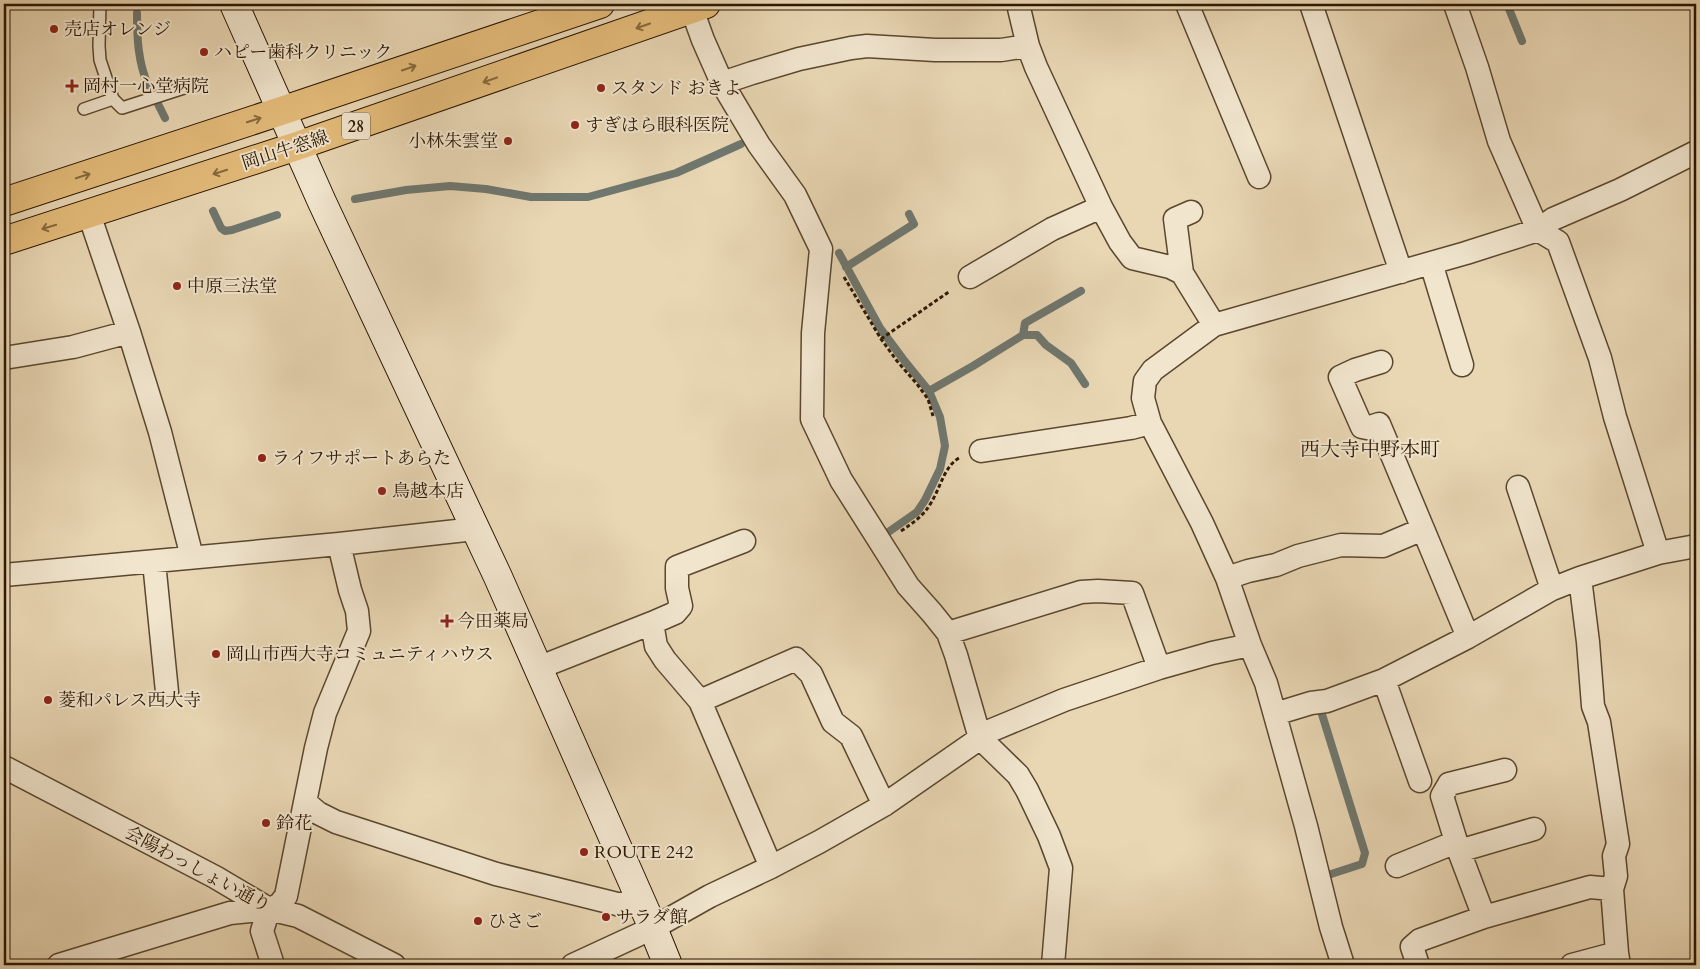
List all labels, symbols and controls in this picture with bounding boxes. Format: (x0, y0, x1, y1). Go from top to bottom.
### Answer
place label: 売店オレンジ (64, 17, 171, 42)
one-way arrow (636, 22, 651, 31)
marker: 売店オレンジ (48, 23, 60, 35)
place label: ハピー歯科クリニック (214, 40, 392, 65)
marker: ハピー歯科クリニック (198, 46, 210, 58)
one-way arrow (400, 63, 416, 73)
place label: 岡村一心堂病院 (83, 74, 209, 99)
one-way arrow (482, 75, 498, 85)
place label: スタンド おきよ (611, 76, 742, 101)
marker: 岡村一心堂病院 (65, 79, 79, 93)
marker: スタンド おきよ (595, 82, 607, 94)
road number: 28 (342, 112, 370, 140)
place label: すぎはら眼科医院 (585, 113, 729, 138)
one-way arrow (246, 115, 262, 124)
marker: すぎはら眼科医院 (569, 119, 581, 131)
street label: 岡山牛窓線 (238, 125, 332, 176)
place label: 小林朱雲堂 (408, 129, 498, 154)
marker: 小林朱雲堂 (502, 135, 514, 147)
one-way arrow (212, 167, 228, 177)
one-way arrow (75, 171, 91, 180)
one-way arrow (41, 222, 57, 232)
place label: 中原三法堂 (187, 274, 277, 299)
marker: 中原三法堂 (171, 280, 183, 292)
district label: 西大寺中野本町 (1300, 436, 1440, 463)
place label: ライフサポートあらた (272, 446, 451, 471)
marker: ライフサポートあらた (256, 452, 268, 464)
place label: 鳥越本店 (392, 479, 464, 504)
marker: 鳥越本店 (376, 485, 388, 497)
place label: 今田薬局 (457, 609, 529, 634)
marker: 今田薬局 (441, 615, 453, 627)
place label: 岡山市西大寺コミュニティハウス (226, 642, 494, 667)
marker: 岡山市西大寺コミュニティハウス (210, 648, 222, 660)
place label: 菱和パレス西大寺 (58, 688, 201, 713)
marker: 菱和パレス西大寺 (42, 694, 54, 706)
place label: 鈴花 (276, 811, 312, 836)
marker: 鈴花 (260, 817, 272, 829)
street label: 会陽わっしょい通り (120, 820, 275, 918)
place label: ROUTE 242 (594, 840, 694, 865)
marker: ROUTE 242 (578, 846, 590, 858)
place label: サラダ館 (616, 905, 688, 930)
place label: ひさご (488, 909, 542, 934)
marker: サラダ館 (600, 911, 612, 923)
marker: ひさご (472, 915, 484, 927)

